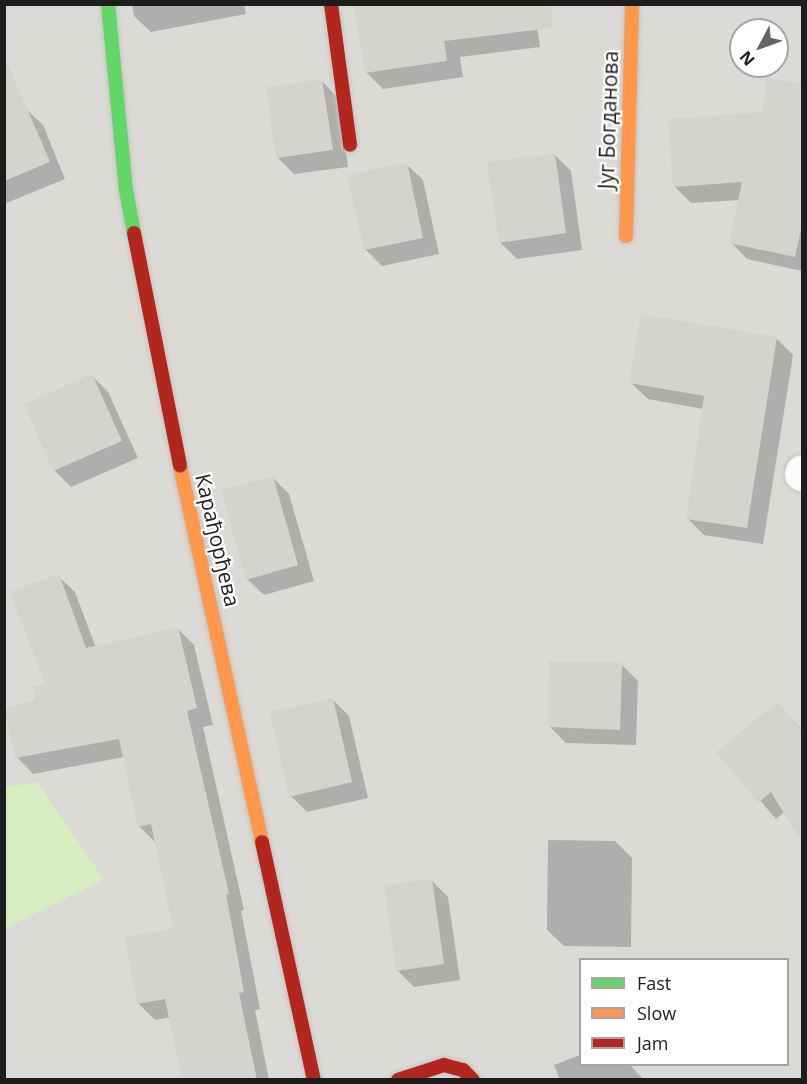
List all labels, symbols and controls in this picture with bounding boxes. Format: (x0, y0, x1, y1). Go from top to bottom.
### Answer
north arrow (729, 18, 789, 78)
text: N (734, 46, 760, 71)
street label: Југ Богданова (593, 50, 623, 190)
street label: Карађорђева (190, 471, 246, 609)
legend (579, 958, 789, 1066)
text: Fast (637, 971, 671, 995)
text: Slow (637, 1001, 676, 1025)
text: Jam (637, 1031, 669, 1055)

